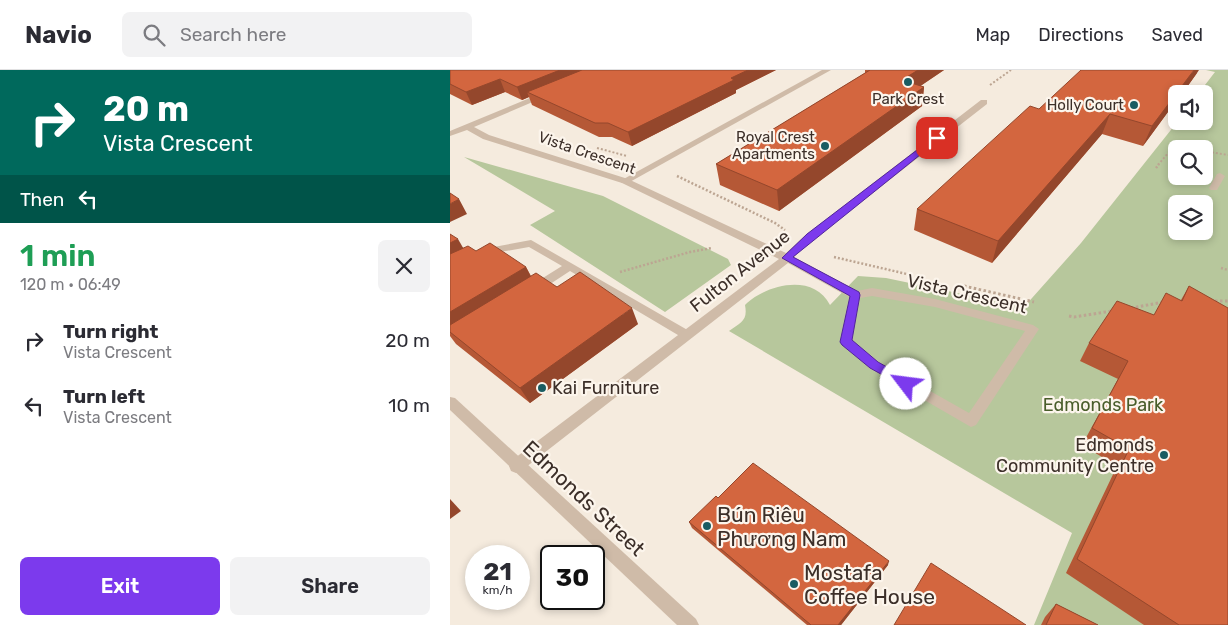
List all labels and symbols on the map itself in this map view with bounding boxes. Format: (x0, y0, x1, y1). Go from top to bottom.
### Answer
marker: Park Crest (902, 76, 914, 88)
place label: Park Crest (872, 90, 944, 108)
place label: Holly Court (1047, 96, 1124, 114)
marker: Holly Court (1128, 99, 1140, 111)
pin (916, 117, 958, 159)
street label: Vista Crescent (536, 128, 638, 178)
place label: Royal Crest Apartments (732, 128, 815, 163)
marker: Royal Crest Apartments (819, 140, 831, 152)
street label: Fulton Avenue (686, 225, 794, 317)
street label: Vista Crescent (905, 270, 1029, 318)
position arrow (879, 357, 931, 409)
place label: Kai Furniture (552, 377, 659, 399)
marker: Kai Furniture (536, 382, 548, 394)
park label: Edmonds Park (1043, 394, 1164, 416)
place label: Edmonds Community Centre (996, 434, 1154, 477)
street label: Edmonds Street (518, 435, 650, 561)
marker: Edmonds Community Centre (1158, 449, 1170, 461)
place label: Bún Riêu Phương Nam (717, 502, 846, 551)
marker: Bún Riêu Phương Nam (701, 520, 713, 532)
speed limit sign: 30 (540, 545, 605, 610)
place label: Mostafa Coffee House (804, 560, 935, 609)
marker: Mostafa Coffee House (788, 578, 800, 590)

